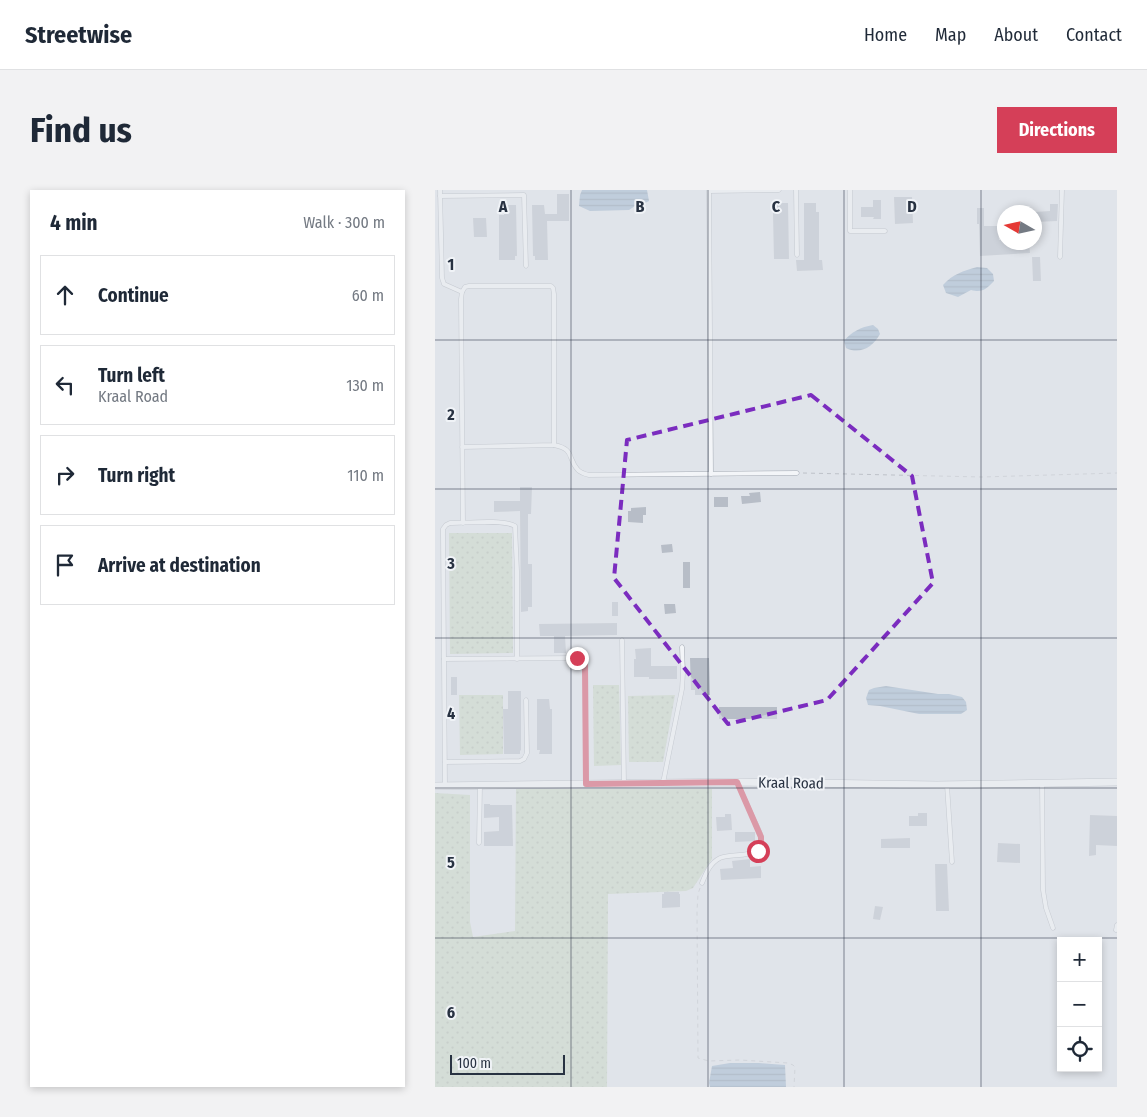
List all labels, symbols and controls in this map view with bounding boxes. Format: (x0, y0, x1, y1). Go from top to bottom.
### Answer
text: Streetwise (25, 21, 132, 49)
text: Home (864, 24, 907, 46)
text: Map (935, 24, 966, 46)
text: About (994, 24, 1038, 46)
text: Contact (1066, 24, 1122, 46)
button: Directions (997, 107, 1117, 153)
text: Find us (30, 109, 132, 151)
text: A (498, 197, 508, 216)
text: B (636, 197, 645, 216)
text: C (772, 197, 781, 216)
text: D (907, 197, 917, 216)
north arrow (997, 205, 1042, 250)
text: 4 min (50, 210, 98, 236)
text: Walk · 300 m (303, 213, 385, 232)
text: 1 (448, 255, 454, 274)
icon: ahead (51, 281, 79, 309)
text: Continue (98, 284, 169, 307)
text: 60 m (352, 286, 384, 305)
text: Turn left (98, 364, 165, 387)
icon: left (51, 371, 79, 399)
text: 130 m (346, 376, 384, 395)
text: Kraal Road (98, 387, 168, 406)
text: 2 (446, 405, 455, 424)
icon: right (51, 461, 79, 489)
text: Turn right (98, 464, 175, 487)
text: 110 m (347, 466, 384, 485)
icon: arrive (51, 551, 79, 579)
text: Arrive at destination (98, 554, 261, 577)
text: 3 (446, 554, 455, 573)
route end (566, 647, 589, 670)
text: 4 (447, 704, 455, 723)
street label: Kraal Road (758, 773, 824, 793)
route start (747, 840, 770, 863)
text: 5 (447, 853, 455, 872)
map controls (1057, 937, 1102, 1072)
button: + (1057, 937, 1102, 982)
button: − (1057, 982, 1102, 1027)
text: 6 (447, 1003, 455, 1022)
button: locate (1057, 1027, 1102, 1072)
scale bar (450, 1052, 565, 1075)
text: 100 m (457, 1055, 491, 1072)

